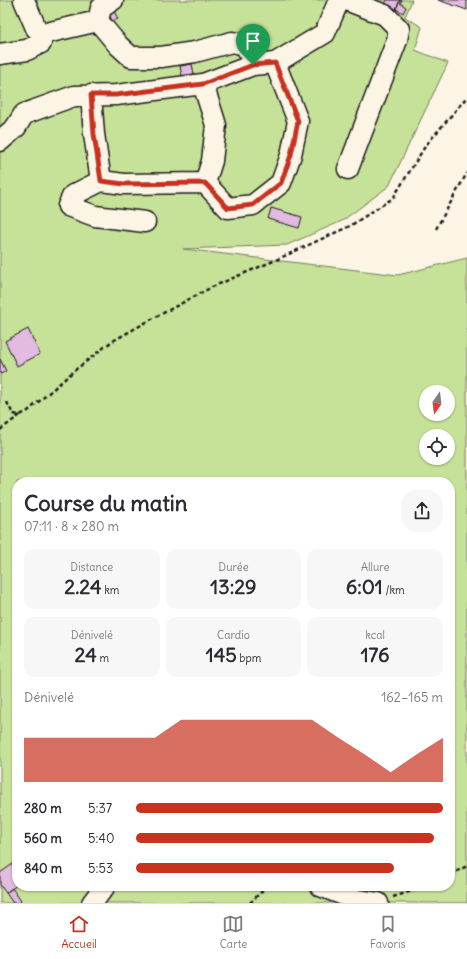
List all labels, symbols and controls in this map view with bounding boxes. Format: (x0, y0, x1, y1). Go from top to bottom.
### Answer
pin (236, 24, 270, 65)
icon: arrive (242, 30, 264, 52)
north arrow (419, 385, 455, 421)
map controls (419, 385, 455, 465)
button: locate (419, 429, 455, 465)
text: Course du matin (24, 489, 188, 517)
button: share (401, 490, 443, 532)
text: 07:11 · 8 × 280 m (24, 518, 119, 535)
text: Distance (70, 560, 113, 574)
text: Durée (218, 560, 249, 574)
text: Allure (361, 560, 389, 574)
text: 2.24 (64, 574, 102, 599)
text: 13:29 (210, 574, 257, 599)
text: 6:01 (346, 574, 383, 599)
text: km (102, 583, 119, 597)
text: /km (383, 583, 405, 597)
text: Dénivelé (71, 628, 113, 642)
text: Cardio (217, 628, 250, 642)
text: kcal (365, 628, 385, 642)
text: 24 (75, 642, 97, 667)
text: 145 (206, 642, 237, 667)
text: 176 (361, 642, 390, 667)
text: m (97, 651, 109, 665)
text: bpm (237, 651, 261, 665)
text: Dénivelé (24, 689, 74, 706)
text: 162–165 m (381, 689, 443, 706)
text: 280 m (24, 800, 62, 817)
text: 5:37 (88, 800, 112, 817)
text: 560 m (24, 830, 62, 847)
text: 5:40 (88, 830, 114, 847)
text: 840 m (24, 860, 62, 877)
text: 5:53 (88, 860, 113, 877)
tab: Accueil (61, 913, 97, 951)
tab: Carte (220, 913, 247, 951)
tab: Favoris (370, 913, 406, 951)

